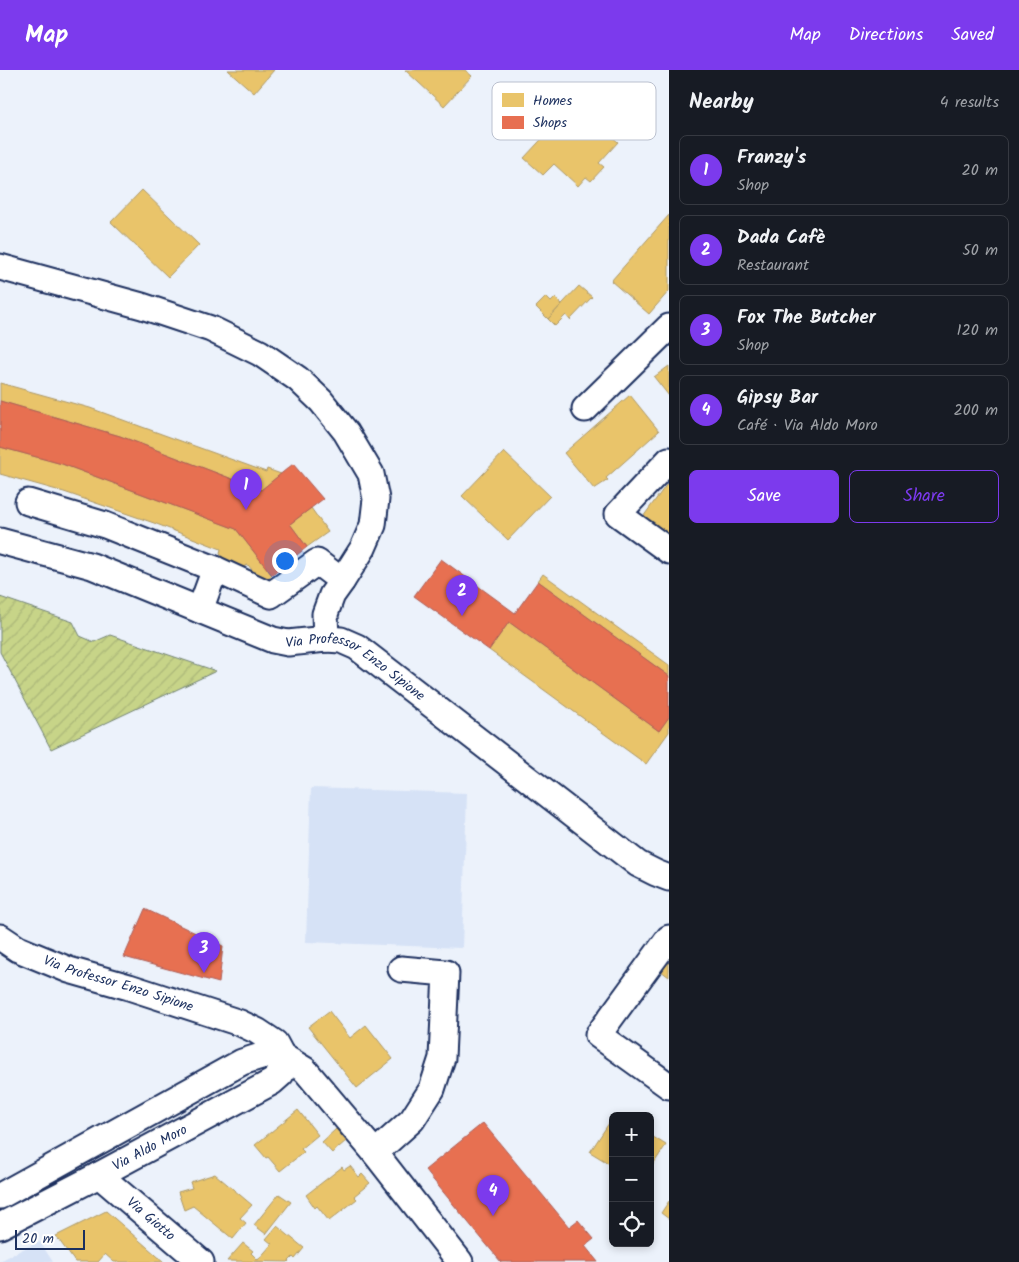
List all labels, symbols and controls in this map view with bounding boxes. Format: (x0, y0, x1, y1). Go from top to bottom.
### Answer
text: Map (25, 16, 68, 55)
text: Map (789, 21, 821, 50)
text: Directions (849, 21, 923, 50)
text: Saved (951, 21, 994, 50)
legend (492, 82, 656, 140)
text: Nearby (689, 86, 754, 119)
text: Homes (533, 90, 572, 112)
text: 4 results (940, 90, 999, 115)
text: Shops (533, 112, 567, 134)
text: Franzy's (737, 143, 806, 173)
text: 1 (704, 158, 708, 183)
text: 20 m (962, 158, 998, 183)
text: Shop (737, 173, 769, 198)
text: Dada Cafè (737, 223, 825, 253)
text: 2 (701, 238, 711, 263)
text: 50 m (962, 238, 998, 263)
text: Restaurant (737, 253, 809, 278)
text: Fox The Butcher (737, 303, 876, 333)
text: 3 (702, 318, 710, 343)
text: 120 m (957, 318, 998, 343)
text: Shop (737, 333, 769, 358)
text: Gipsy Bar (737, 383, 818, 413)
text: 4 (702, 398, 710, 423)
text: 200 m (954, 398, 998, 423)
text: Café · Via Aldo Moro (737, 413, 878, 438)
pin: 1 (230, 469, 262, 510)
button: Save (689, 470, 839, 523)
button: Share (849, 470, 999, 523)
your location (272, 548, 298, 574)
pin: 2 (446, 575, 478, 616)
street label: Via Professor Enzo Sipione (284, 628, 430, 707)
pin: 3 (188, 932, 220, 973)
street label: Via Professor Enzo Sipione (40, 950, 197, 1018)
map controls (609, 1112, 654, 1247)
button: + (609, 1112, 654, 1157)
street label: Via Aldo Moro (109, 1119, 191, 1177)
button: − (609, 1157, 654, 1202)
pin: 4 (477, 1175, 509, 1216)
street label: Via Giotto (121, 1192, 180, 1246)
button: locate (609, 1202, 654, 1247)
scale bar (15, 1227, 85, 1250)
text: 20 m (22, 1228, 54, 1250)

